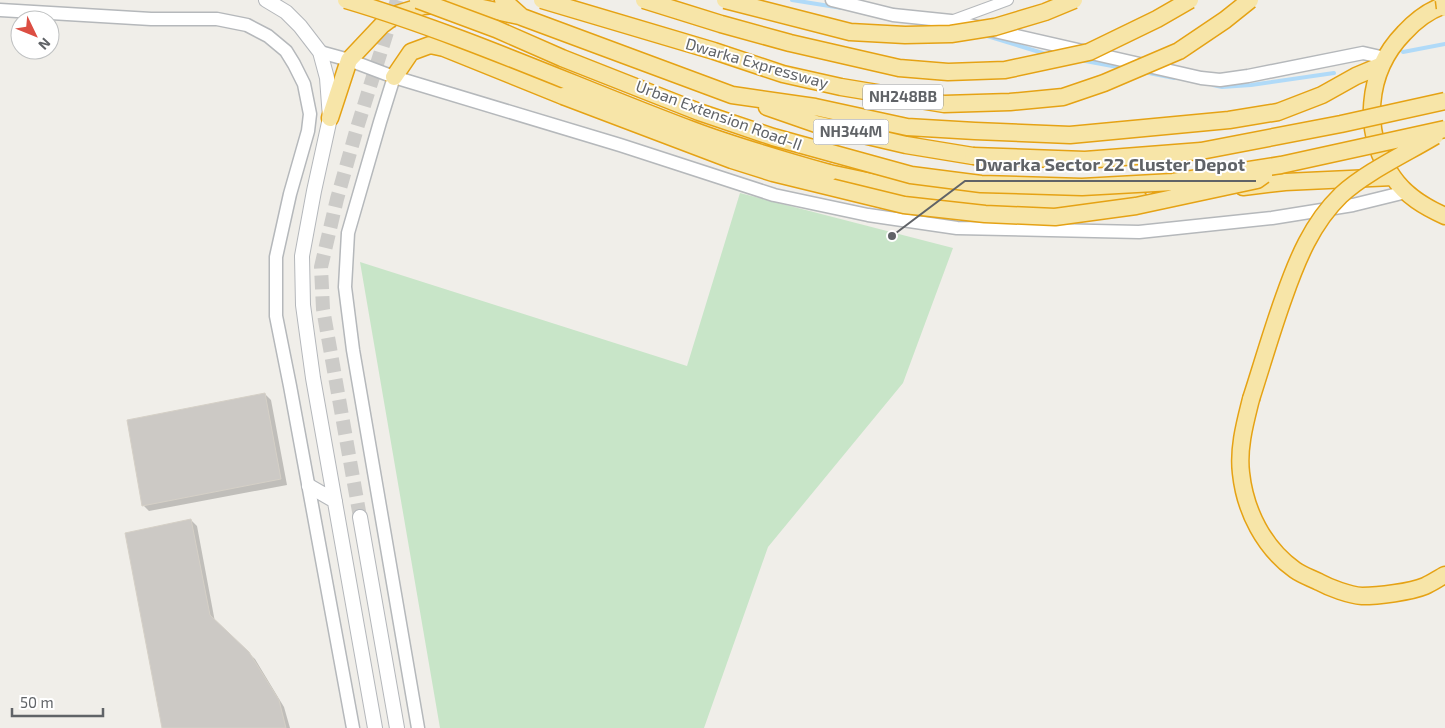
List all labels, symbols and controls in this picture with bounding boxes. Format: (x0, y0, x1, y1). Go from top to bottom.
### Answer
north arrow (10, 10, 60, 60)
street label: Dwarka Expressway (684, 33, 831, 92)
text: N (35, 35, 55, 54)
street label: Urban Extension Road-II (633, 76, 805, 154)
road number: NH248BB (863, 84, 943, 110)
road number: NH344M (814, 120, 888, 144)
callout: Dwarka Sector 22 Cluster Depot (965, 148, 1256, 181)
text: Dwarka Sector 22 Cluster Depot (975, 153, 1246, 175)
scale bar (12, 686, 104, 718)
text: 50 m (20, 693, 54, 711)

